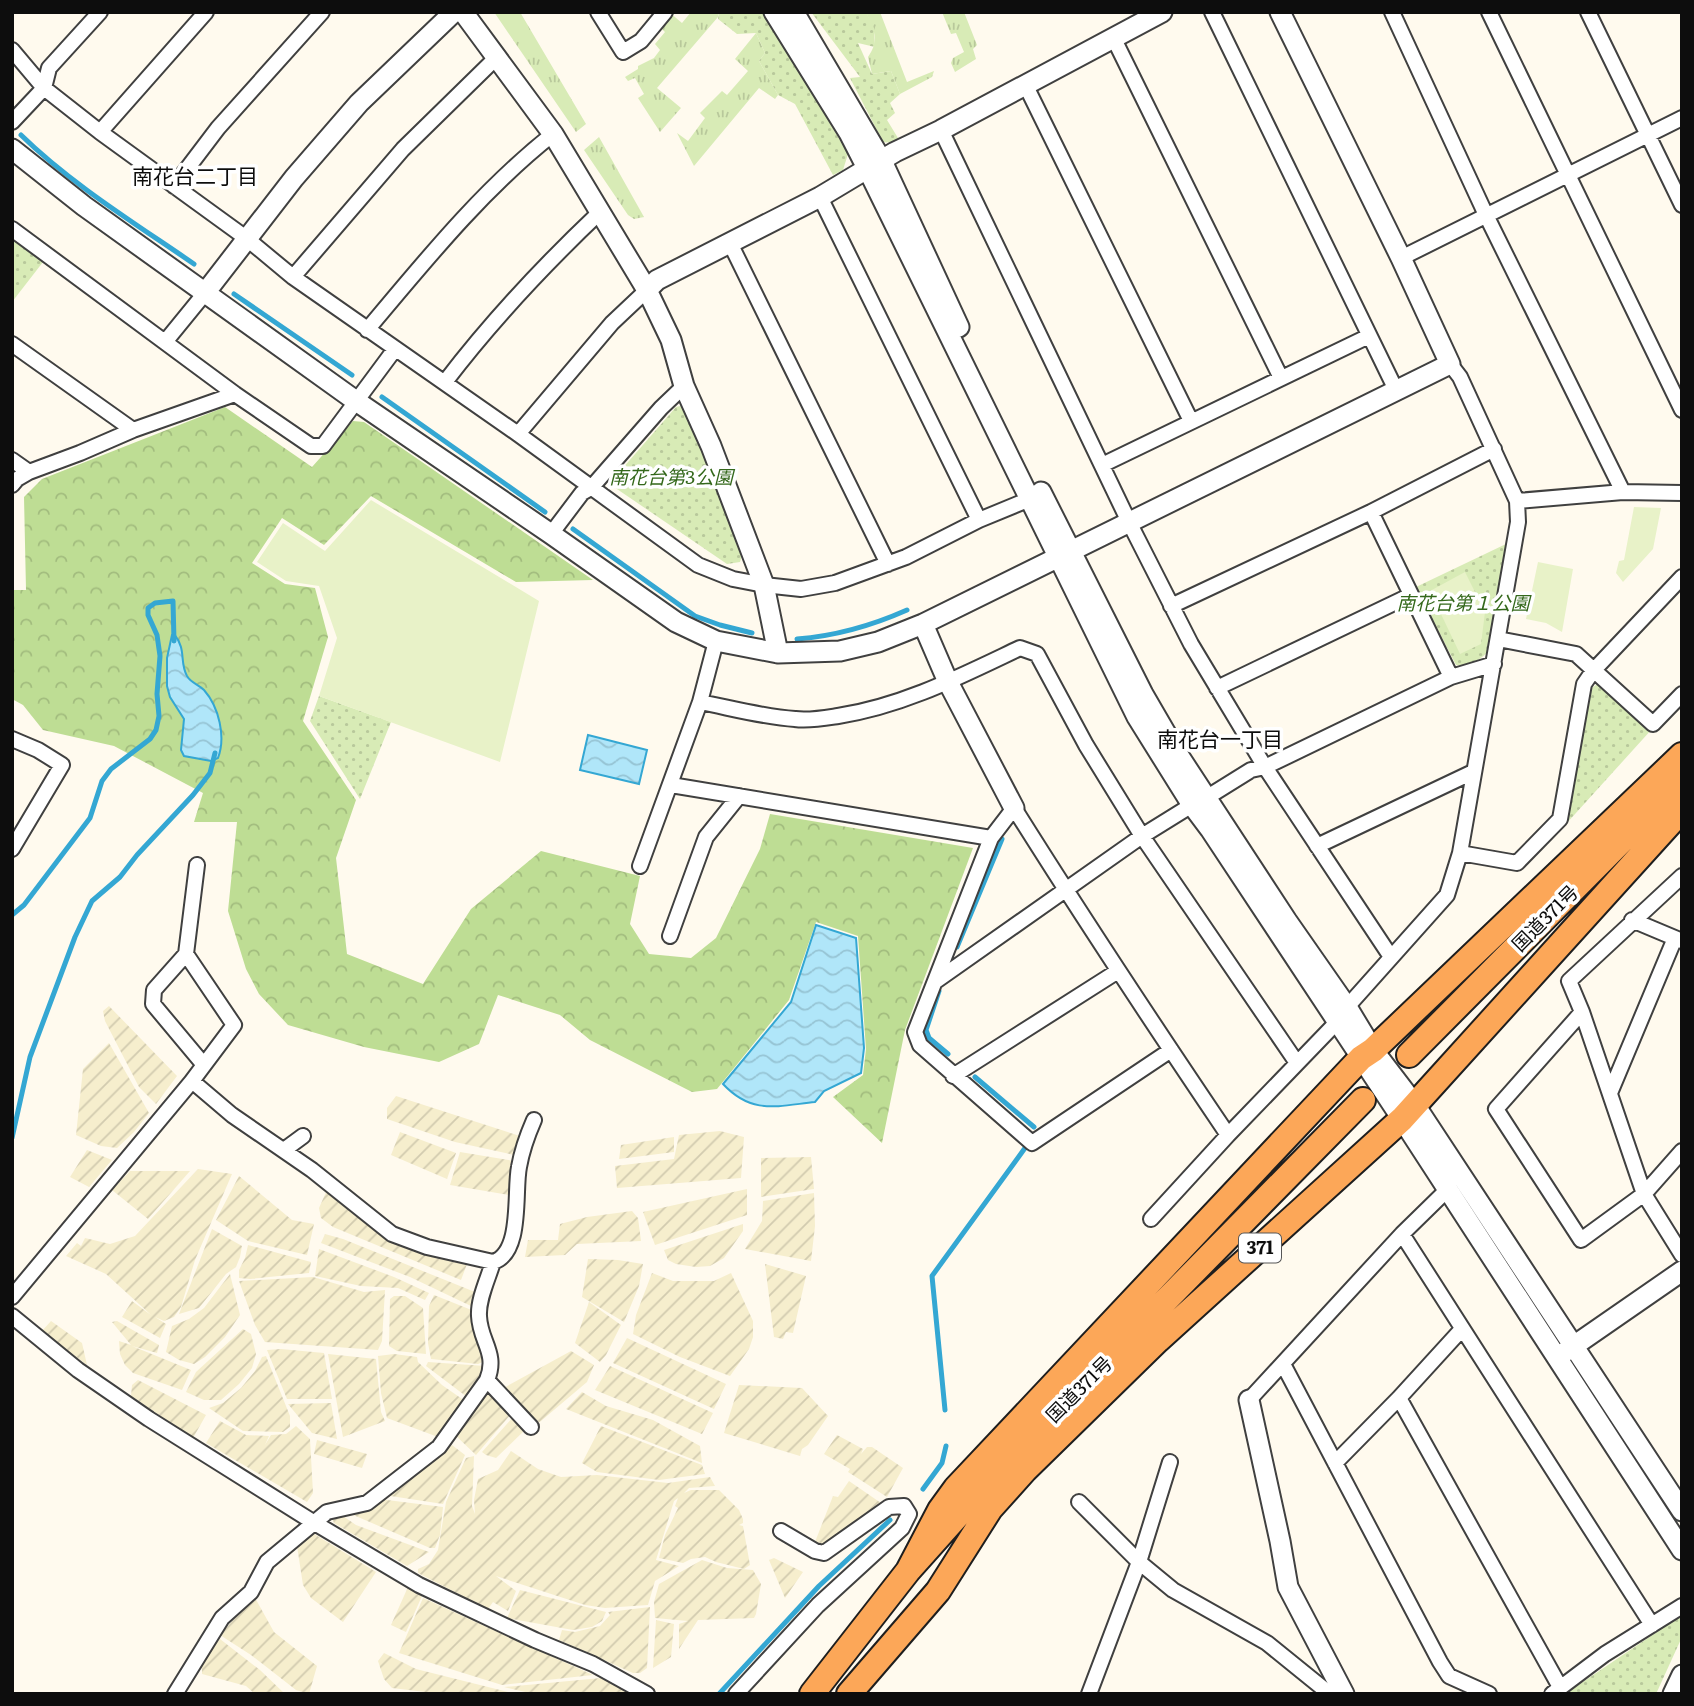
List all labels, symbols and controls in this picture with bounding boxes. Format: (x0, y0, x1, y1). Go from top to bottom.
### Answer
district label: 南花台二丁目 (132, 159, 258, 190)
park label: 南花台第3公園 (609, 462, 736, 490)
park label: 南花台第１公園 (1396, 588, 1532, 616)
district label: 南花台一丁目 (1157, 722, 1283, 753)
street label: 国道371号 (1505, 878, 1584, 957)
road number: 371 (1239, 1233, 1281, 1262)
street label: 国道371号 (1039, 1349, 1118, 1428)

